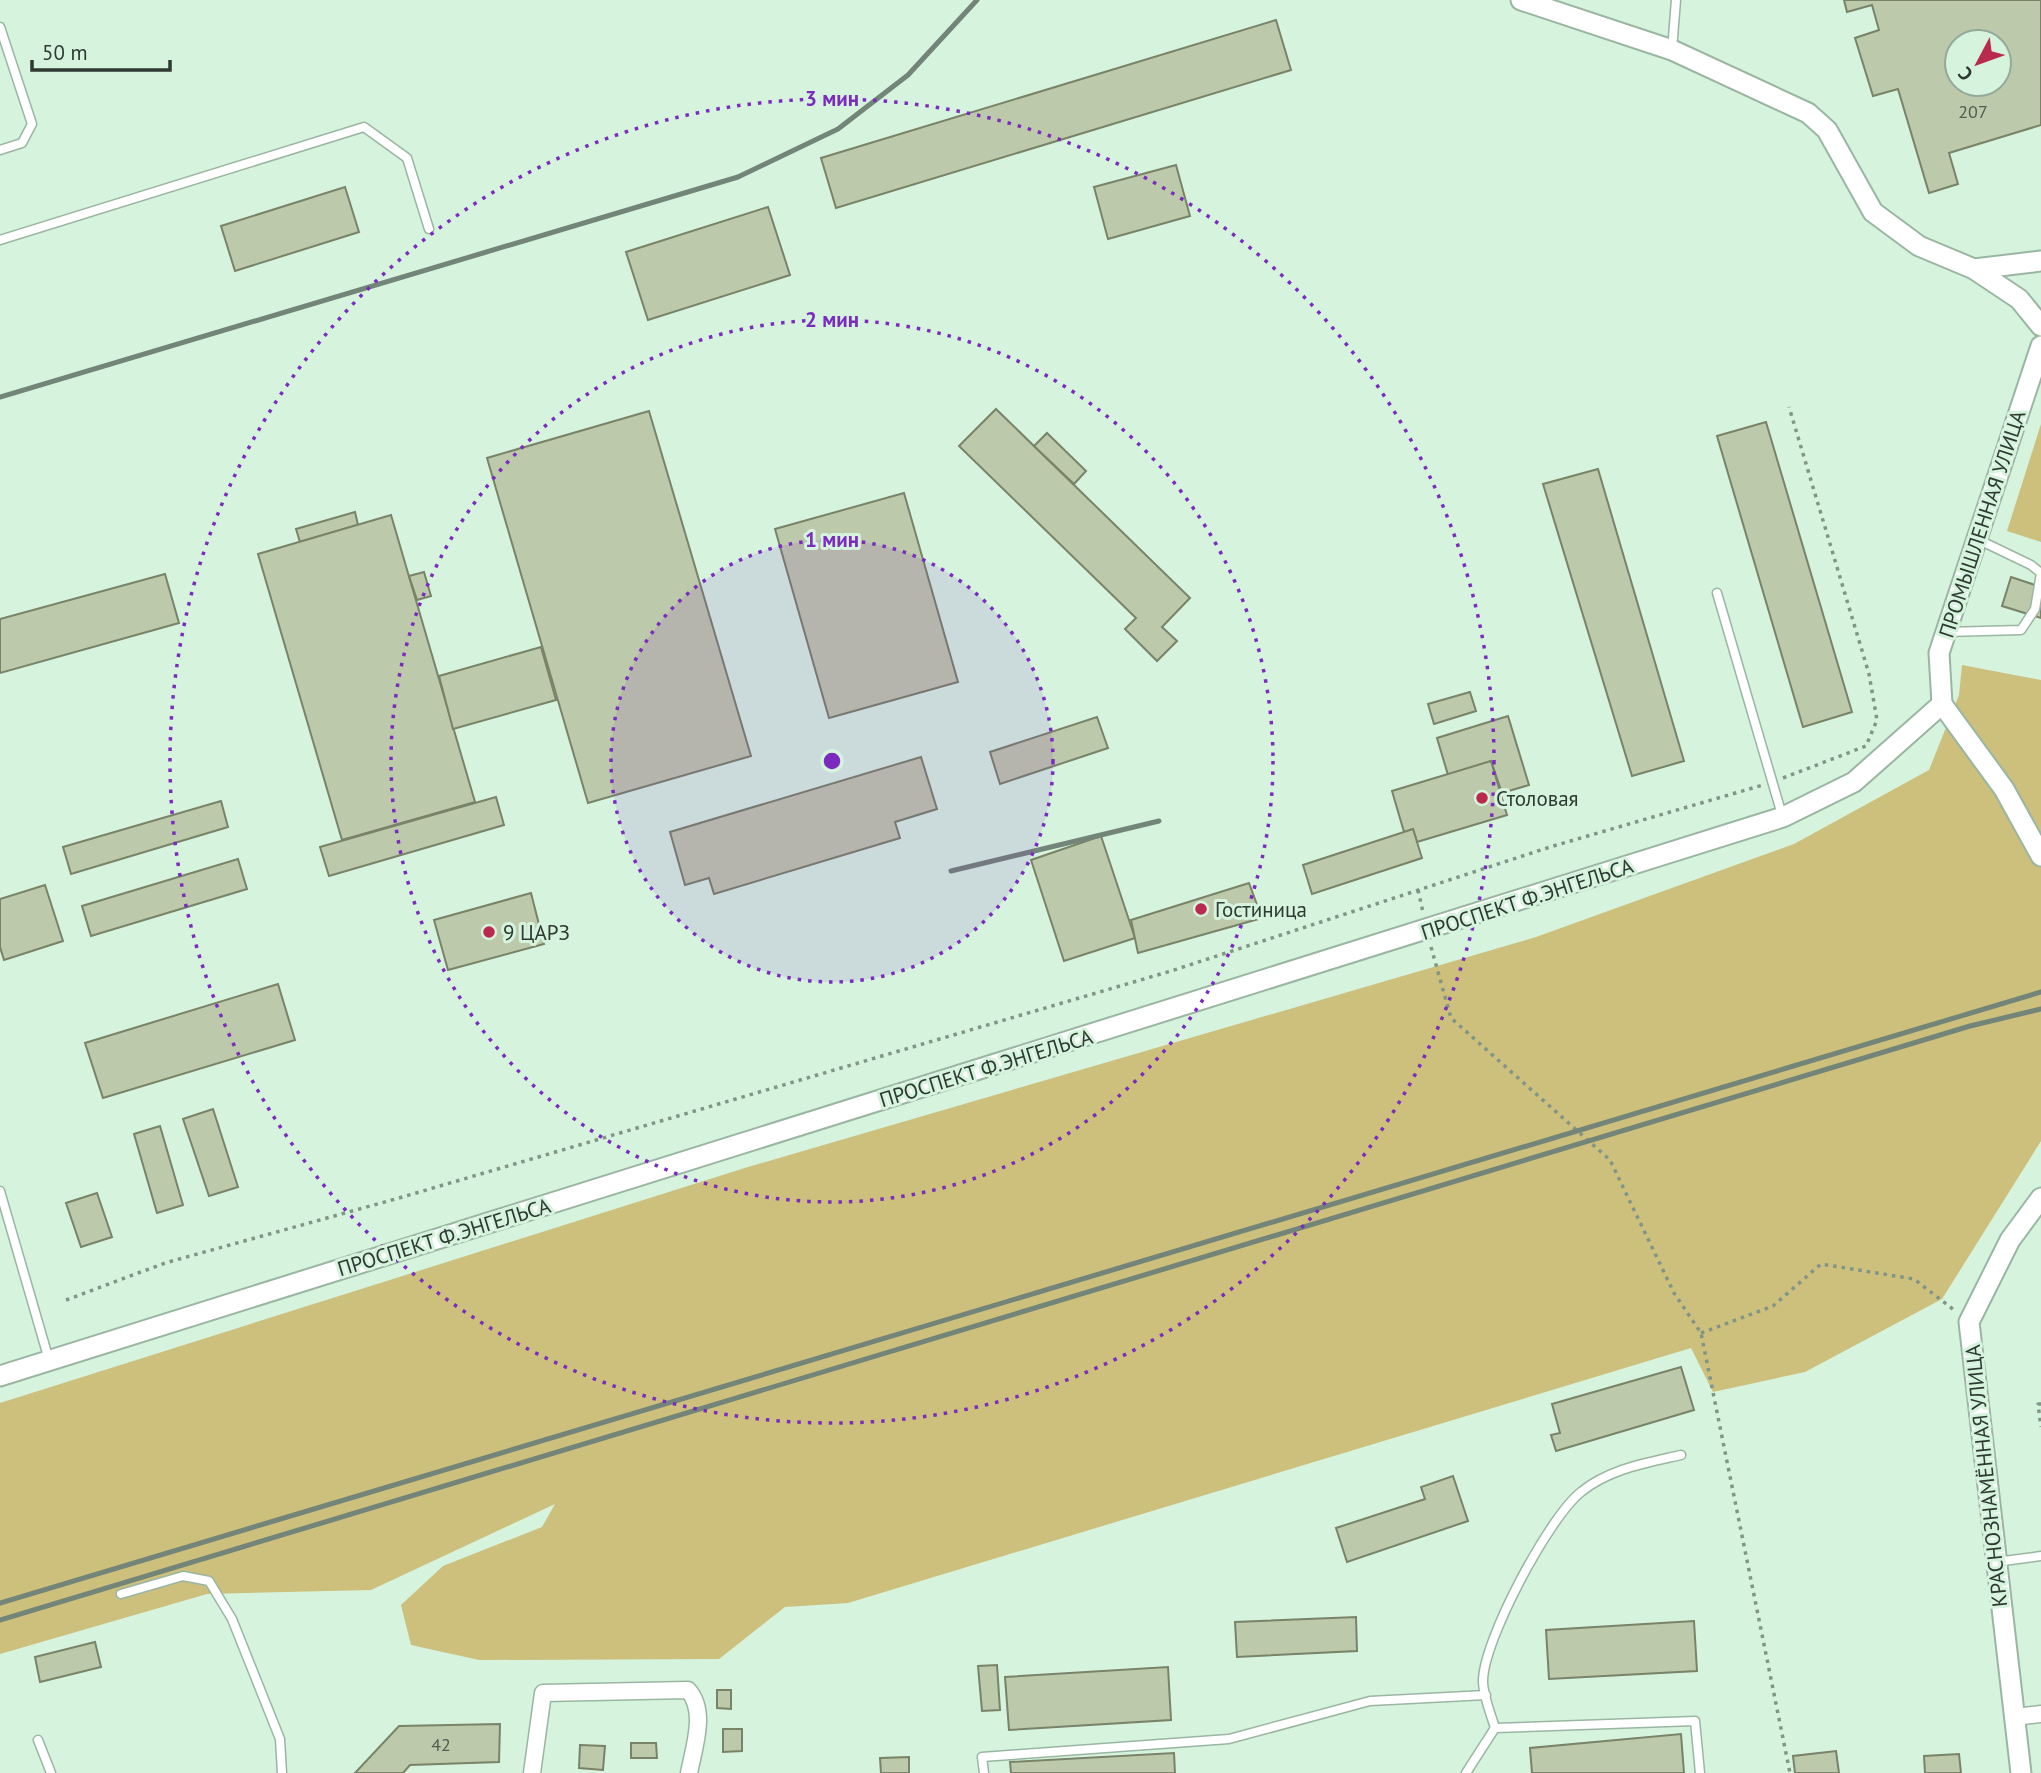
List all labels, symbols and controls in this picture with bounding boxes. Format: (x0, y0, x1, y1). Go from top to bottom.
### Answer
scale bar (32, 28, 170, 72)
north arrow (1943, 28, 2013, 98)
text: 50 m (42, 39, 88, 66)
text: С (1952, 62, 1978, 86)
text: 3 мин (805, 85, 859, 112)
house number: 207 (1958, 100, 1988, 123)
text: 2 мин (805, 306, 859, 333)
street label: ПРОМЫШЛЕННАЯ УЛИЦА (1932, 406, 2032, 641)
text: 1 мин (805, 526, 859, 553)
centre of rings (820, 749, 844, 773)
place label: Столовая (1496, 785, 1579, 812)
marker: Столовая (1474, 790, 1490, 806)
street label: ПРОСПЕКТ Ф.ЭНГЕЛЬСА (1417, 852, 1637, 946)
place label: Гостиница (1215, 896, 1307, 923)
marker: Гостиница (1193, 901, 1209, 917)
place label: 9 ЦАРЗ (503, 919, 570, 946)
marker: 9 ЦАРЗ (481, 924, 497, 940)
street label: ПРОСПЕКТ Ф.ЭНГЕЛЬСА (876, 1022, 1097, 1113)
street label: ПРОСПЕКТ Ф.ЭНГЕЛЬСА (334, 1191, 555, 1282)
street label: КРАСНОЗНАМЁННАЯ УЛИЦА (1959, 1343, 2013, 1609)
house number: 42 (431, 1733, 451, 1756)

